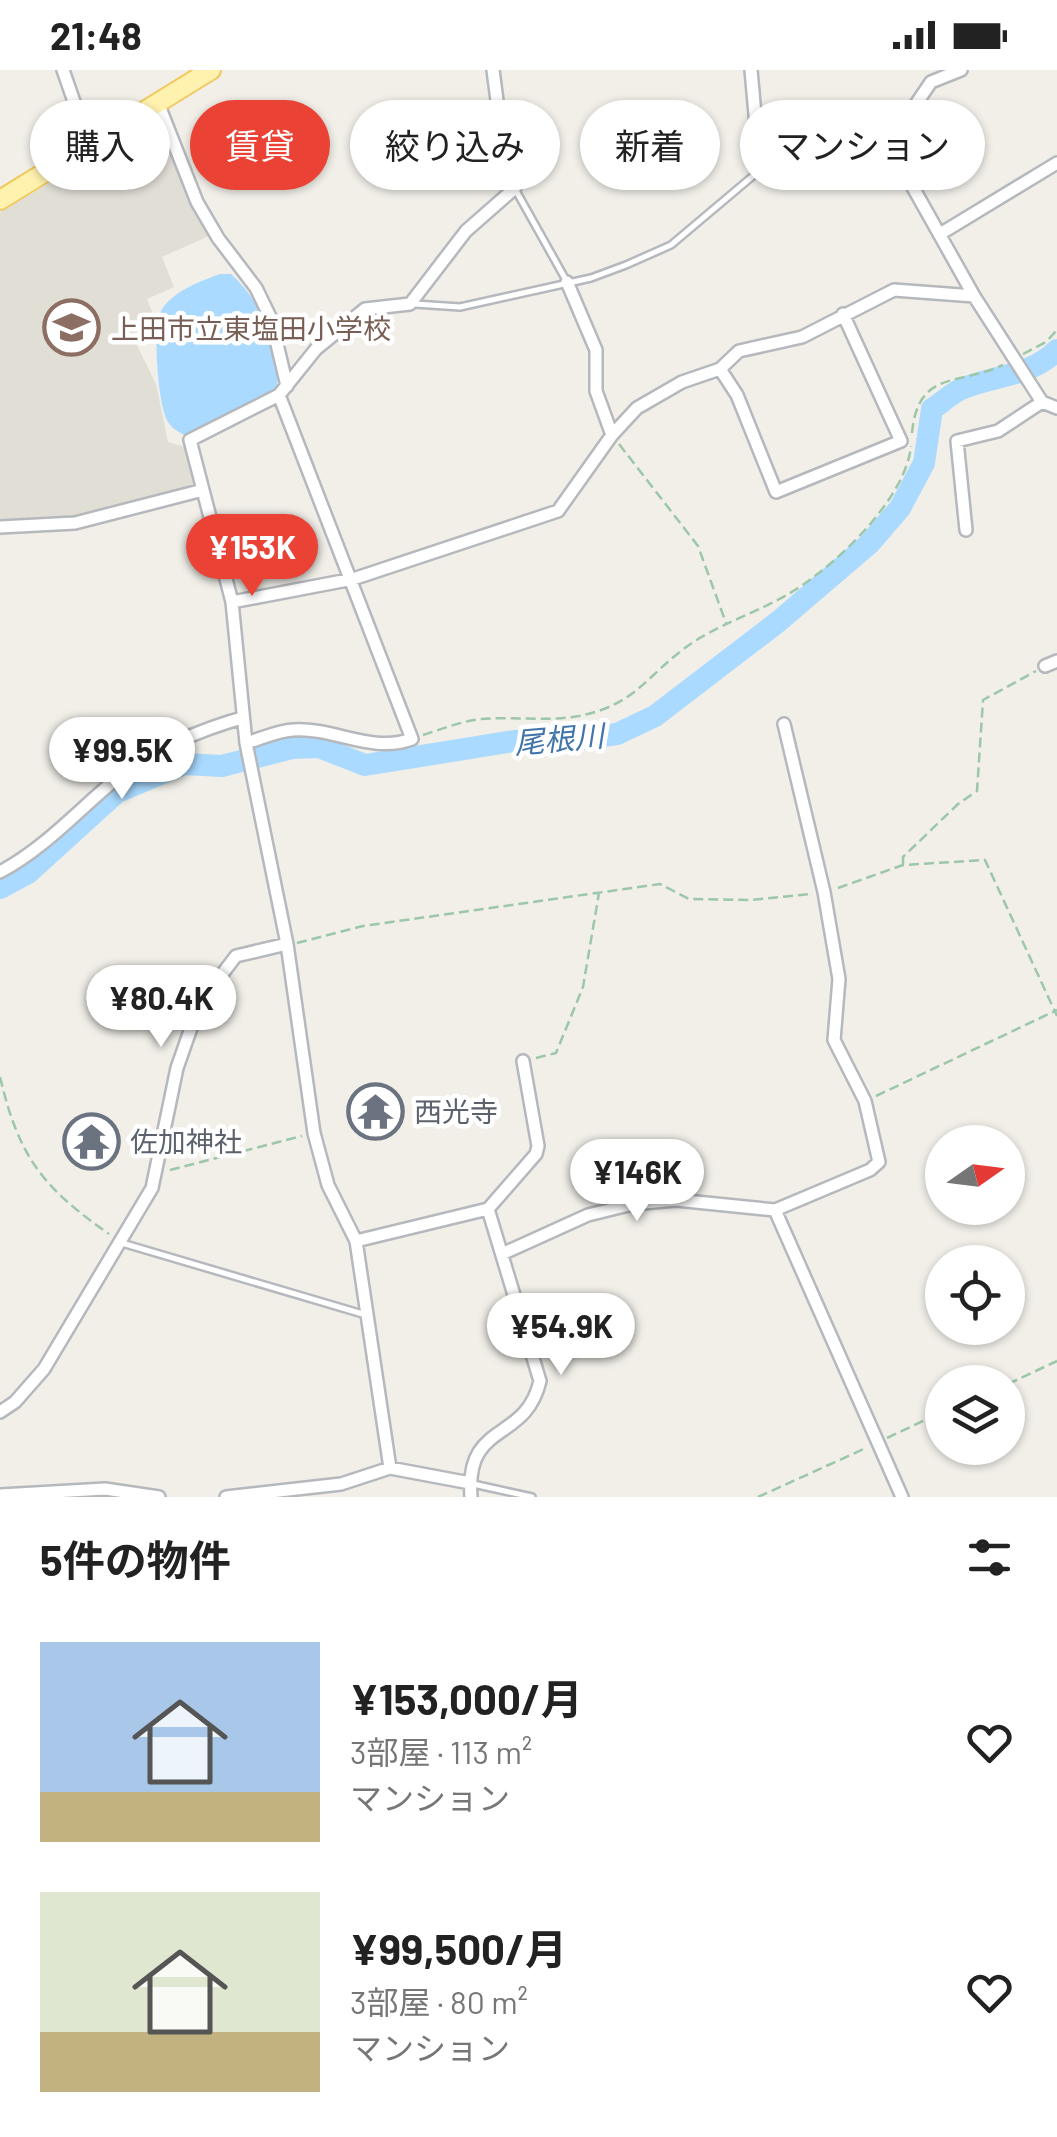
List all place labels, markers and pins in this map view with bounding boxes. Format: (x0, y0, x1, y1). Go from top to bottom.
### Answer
school or university icon: 上田市立東塩田小学校 (42, 298, 102, 358)
place label: 上田市立東塩田小学校 (111, 311, 391, 345)
pin: ¥153K (182, 514, 322, 599)
pin: ¥99.5K (41, 717, 203, 802)
pin: ¥80.4K (80, 965, 242, 1050)
temple icon: 西光寺 (345, 1081, 405, 1141)
place label: 西光寺 (414, 1094, 498, 1128)
temple icon: 佐加神社 (61, 1111, 121, 1171)
place label: 佐加神社 (130, 1124, 242, 1158)
pin: ¥146K (567, 1139, 707, 1224)
pin: ¥54.9K (480, 1293, 642, 1378)

